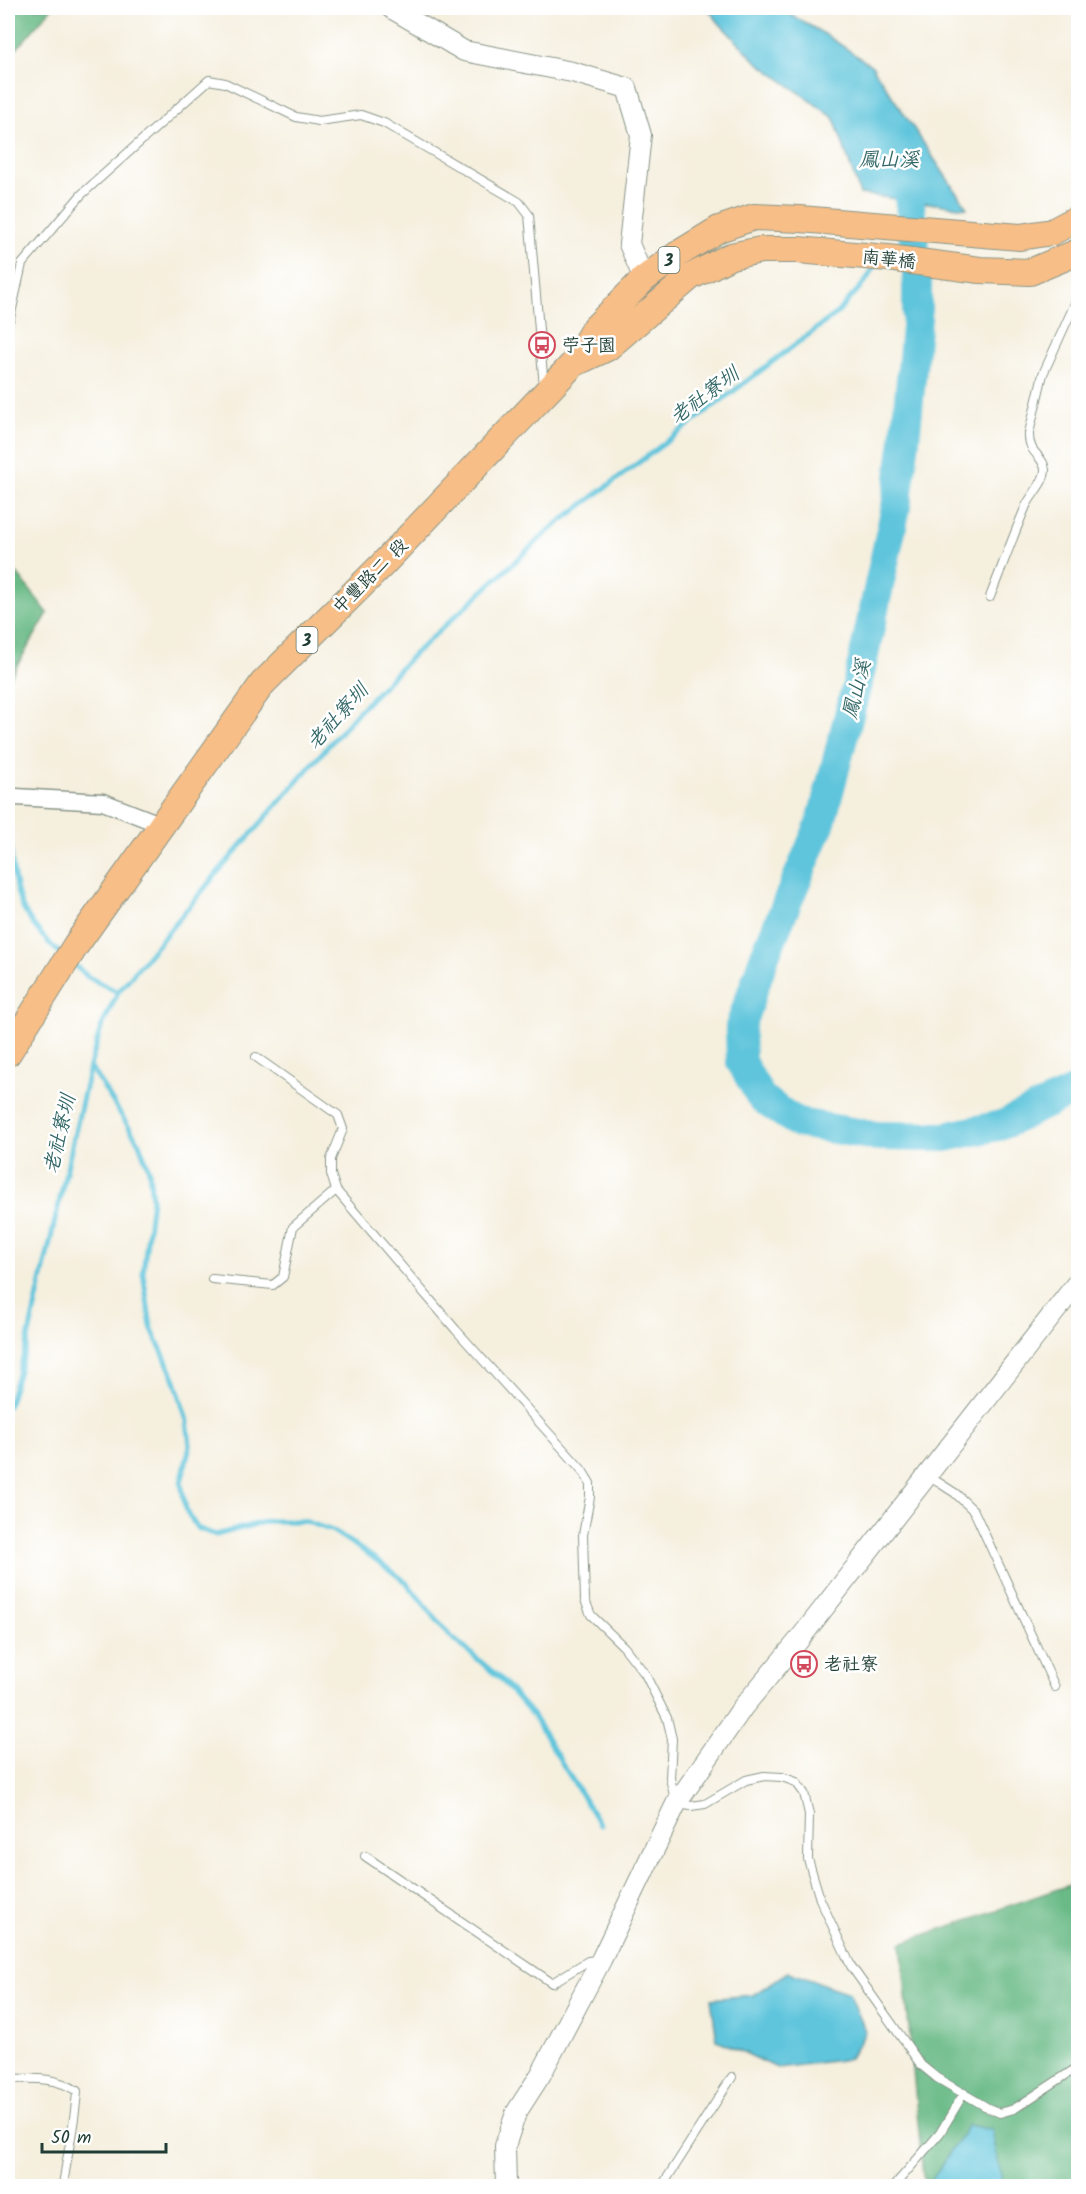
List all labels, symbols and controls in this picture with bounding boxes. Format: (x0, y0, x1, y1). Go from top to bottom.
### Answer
water label: 鳳山溪 (858, 145, 920, 177)
street label: 南華橋 (860, 243, 917, 278)
road number: 3 (658, 247, 680, 273)
bus stop icon: 苧子園 (527, 330, 557, 360)
place label: 苧子園 (562, 332, 616, 361)
water label: 老社寮圳 (664, 359, 748, 433)
street label: 中豐路二 段 (326, 532, 416, 622)
road number: 3 (296, 627, 318, 653)
water label: 鳳山溪 (835, 656, 881, 723)
water label: 老社寮圳 (300, 675, 378, 758)
water label: 老社寮圳 (36, 1090, 86, 1177)
bus stop icon: 老社寮 (789, 1649, 819, 1679)
place label: 老社寮 (824, 1651, 878, 1680)
scale bar (42, 2116, 166, 2154)
text: 50 m (51, 2124, 91, 2153)

